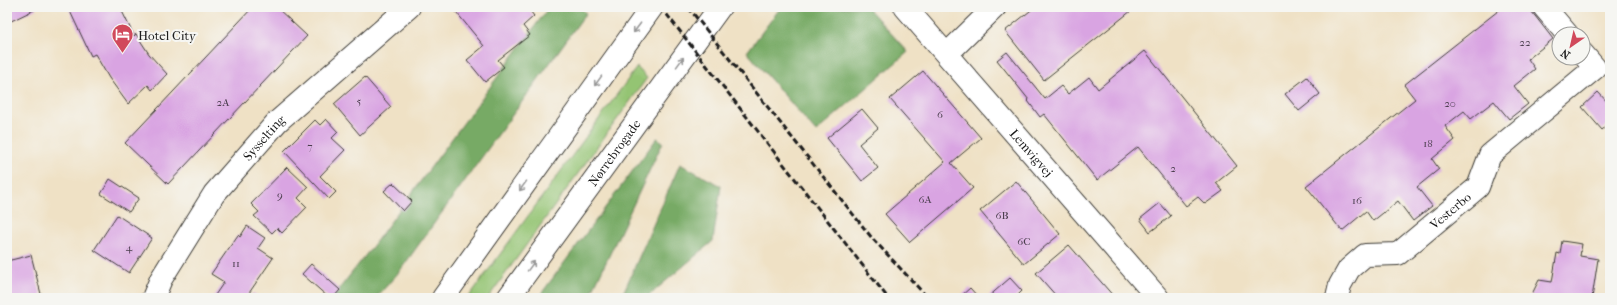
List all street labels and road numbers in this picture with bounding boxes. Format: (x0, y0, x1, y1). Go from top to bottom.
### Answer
street label: Sysselting (240, 111, 289, 164)
street label: Nørrebrogade (585, 116, 644, 189)
street label: Lemvigvej (1006, 126, 1056, 180)
street label: Vesterbo (1426, 189, 1474, 233)

